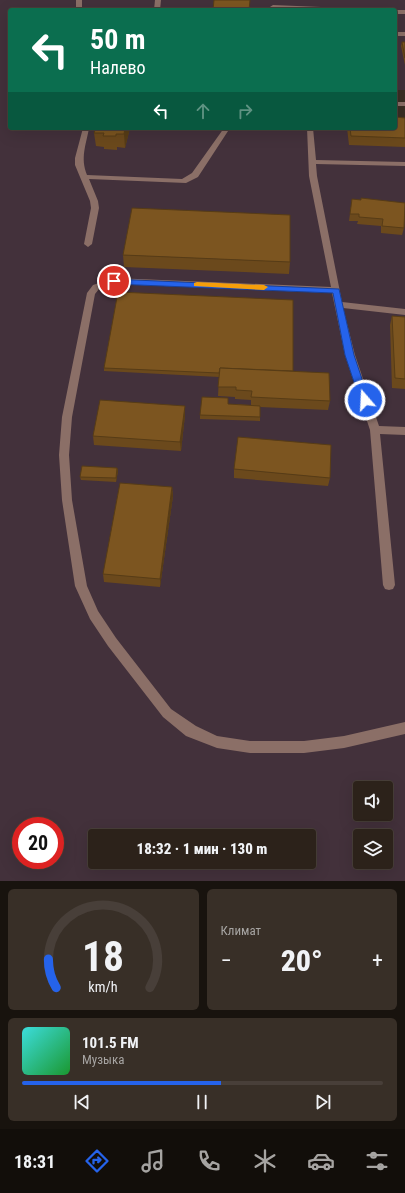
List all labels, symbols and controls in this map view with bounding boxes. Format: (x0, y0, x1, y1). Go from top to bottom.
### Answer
text: 50 m (90, 23, 146, 56)
icon: left (24, 24, 76, 76)
text: Налево (90, 57, 146, 78)
icon: left (150, 100, 172, 122)
icon: ahead (192, 100, 214, 122)
icon: right (234, 100, 256, 122)
pin (97, 264, 131, 298)
icon: arrive (103, 270, 125, 292)
position arrow (344, 379, 386, 421)
map controls (353, 781, 393, 869)
button: sound (353, 781, 393, 821)
speed limit sign: 20 (12, 817, 64, 869)
button: layers (353, 829, 393, 869)
text: 18:32 · 1 мин · 130 m (137, 840, 267, 858)
text: Климат (221, 923, 261, 938)
text: 18 (82, 931, 124, 980)
text: 20° (281, 943, 323, 978)
text: − (221, 948, 232, 973)
text: + (372, 948, 383, 973)
text: km/h (89, 978, 118, 994)
text: 101.5 FM (82, 1034, 139, 1052)
text: Музыка (82, 1052, 124, 1067)
icon: previous (71, 1091, 93, 1113)
icon: pause (191, 1091, 213, 1113)
icon: next (312, 1091, 334, 1113)
icon: directions (83, 1147, 111, 1175)
icon: music (139, 1147, 167, 1175)
icon: phone (195, 1147, 223, 1175)
icon: climate (251, 1147, 279, 1175)
icon: car (307, 1147, 335, 1175)
icon: filters (363, 1147, 391, 1175)
text: 18:31 (14, 1151, 55, 1172)

